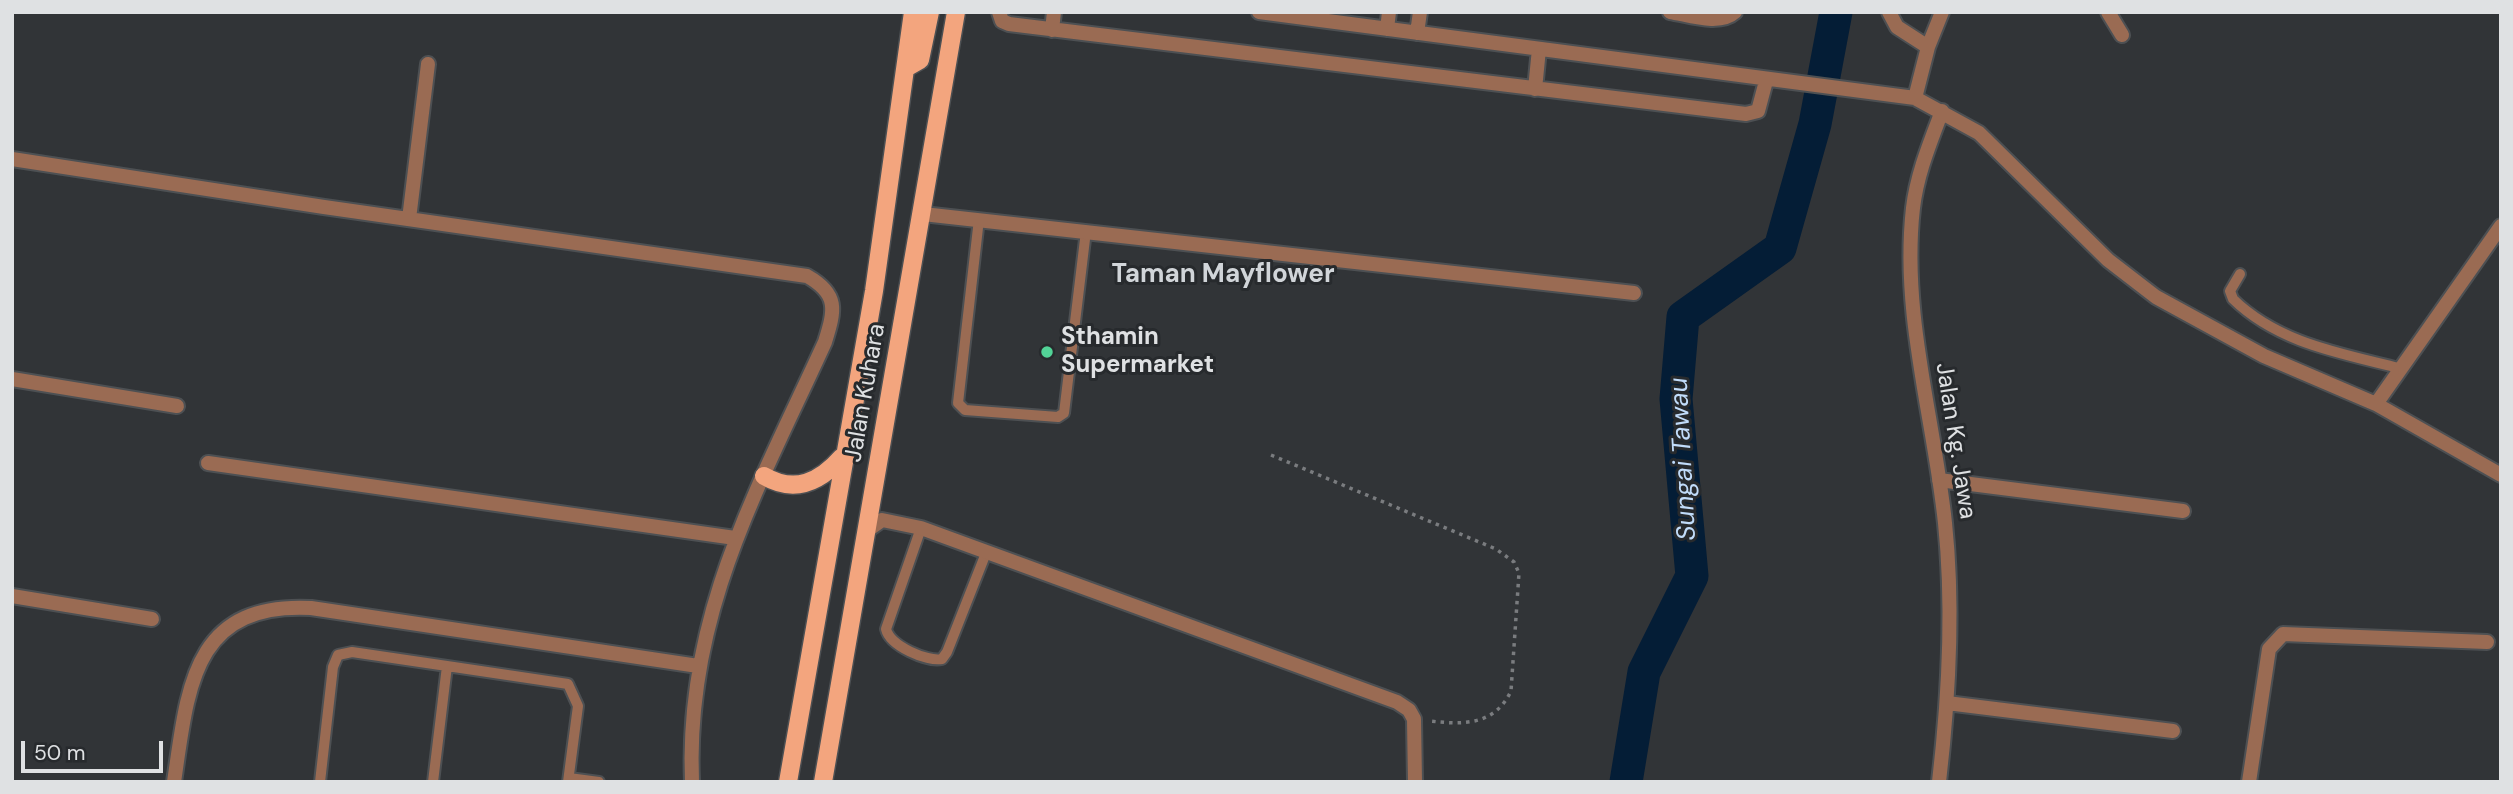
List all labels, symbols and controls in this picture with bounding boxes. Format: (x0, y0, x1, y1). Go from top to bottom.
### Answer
district label: Taman Mayflower (1111, 259, 1335, 291)
street label: Jalan Kuhara (840, 322, 892, 464)
place label: Sthamin Supermarket (1061, 324, 1214, 380)
marker: Sthamin Supermarket (1039, 344, 1055, 360)
street label: Jalan Kg. Jawa (1928, 361, 1982, 521)
water label: Sungai Tawau (1664, 377, 1704, 541)
scale bar (24, 728, 166, 772)
text: 50 m (34, 739, 85, 767)

